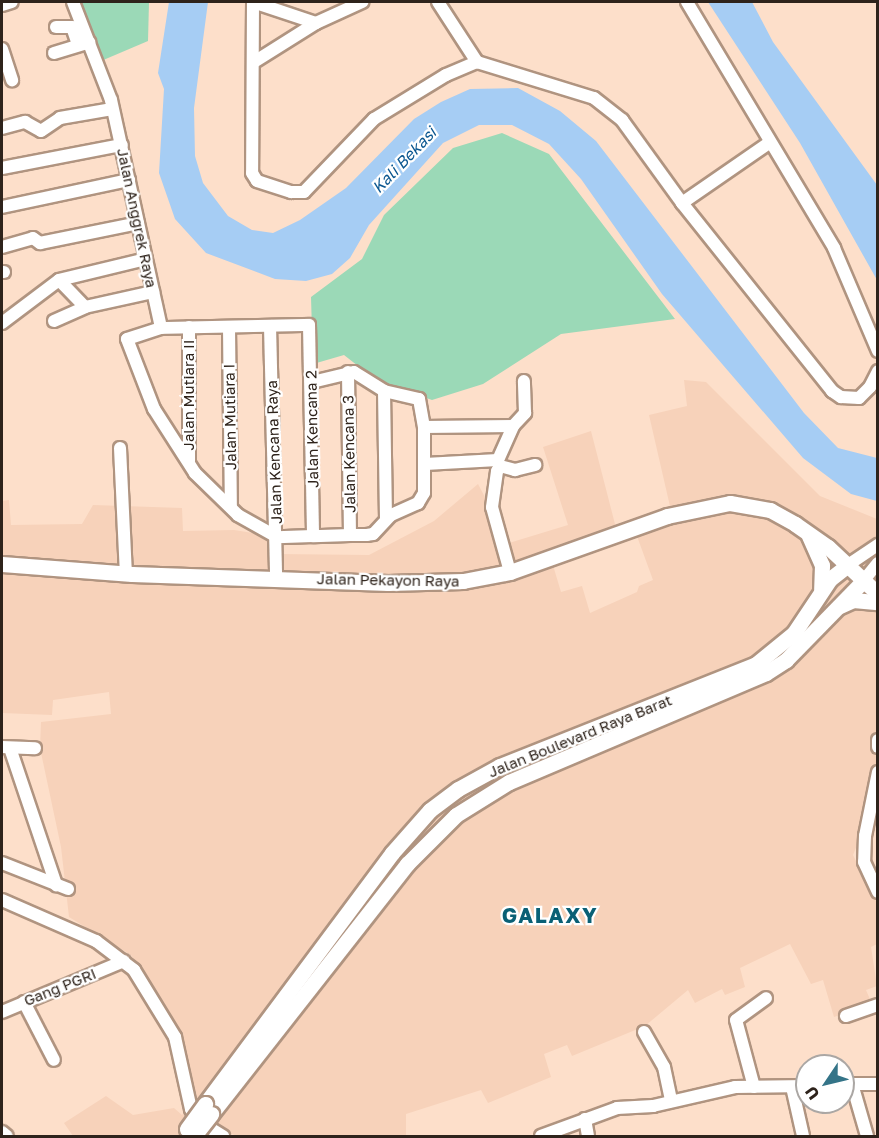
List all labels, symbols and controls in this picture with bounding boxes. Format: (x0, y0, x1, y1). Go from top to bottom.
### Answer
water label: Kali Bekasi (368, 123, 440, 197)
street label: Jalan Anggrek Raya (113, 147, 161, 289)
street label: Jalan Mutiara II (180, 340, 198, 450)
street label: Jalan Mutiara I (220, 364, 240, 470)
street label: Jalan Kencana 2 (302, 370, 322, 488)
street label: Jalan Kencana Raya (262, 380, 286, 524)
street label: Jalan Kencana 3 (339, 395, 359, 513)
street label: Jalan Pekayon Raya (317, 570, 459, 590)
street label: Jalan Boulevard Raya Barat (486, 691, 674, 781)
district label: GALAXY (502, 902, 598, 928)
street label: Gang PGRI (21, 964, 99, 1010)
north arrow (795, 1054, 855, 1114)
text: U (800, 1083, 823, 1104)

